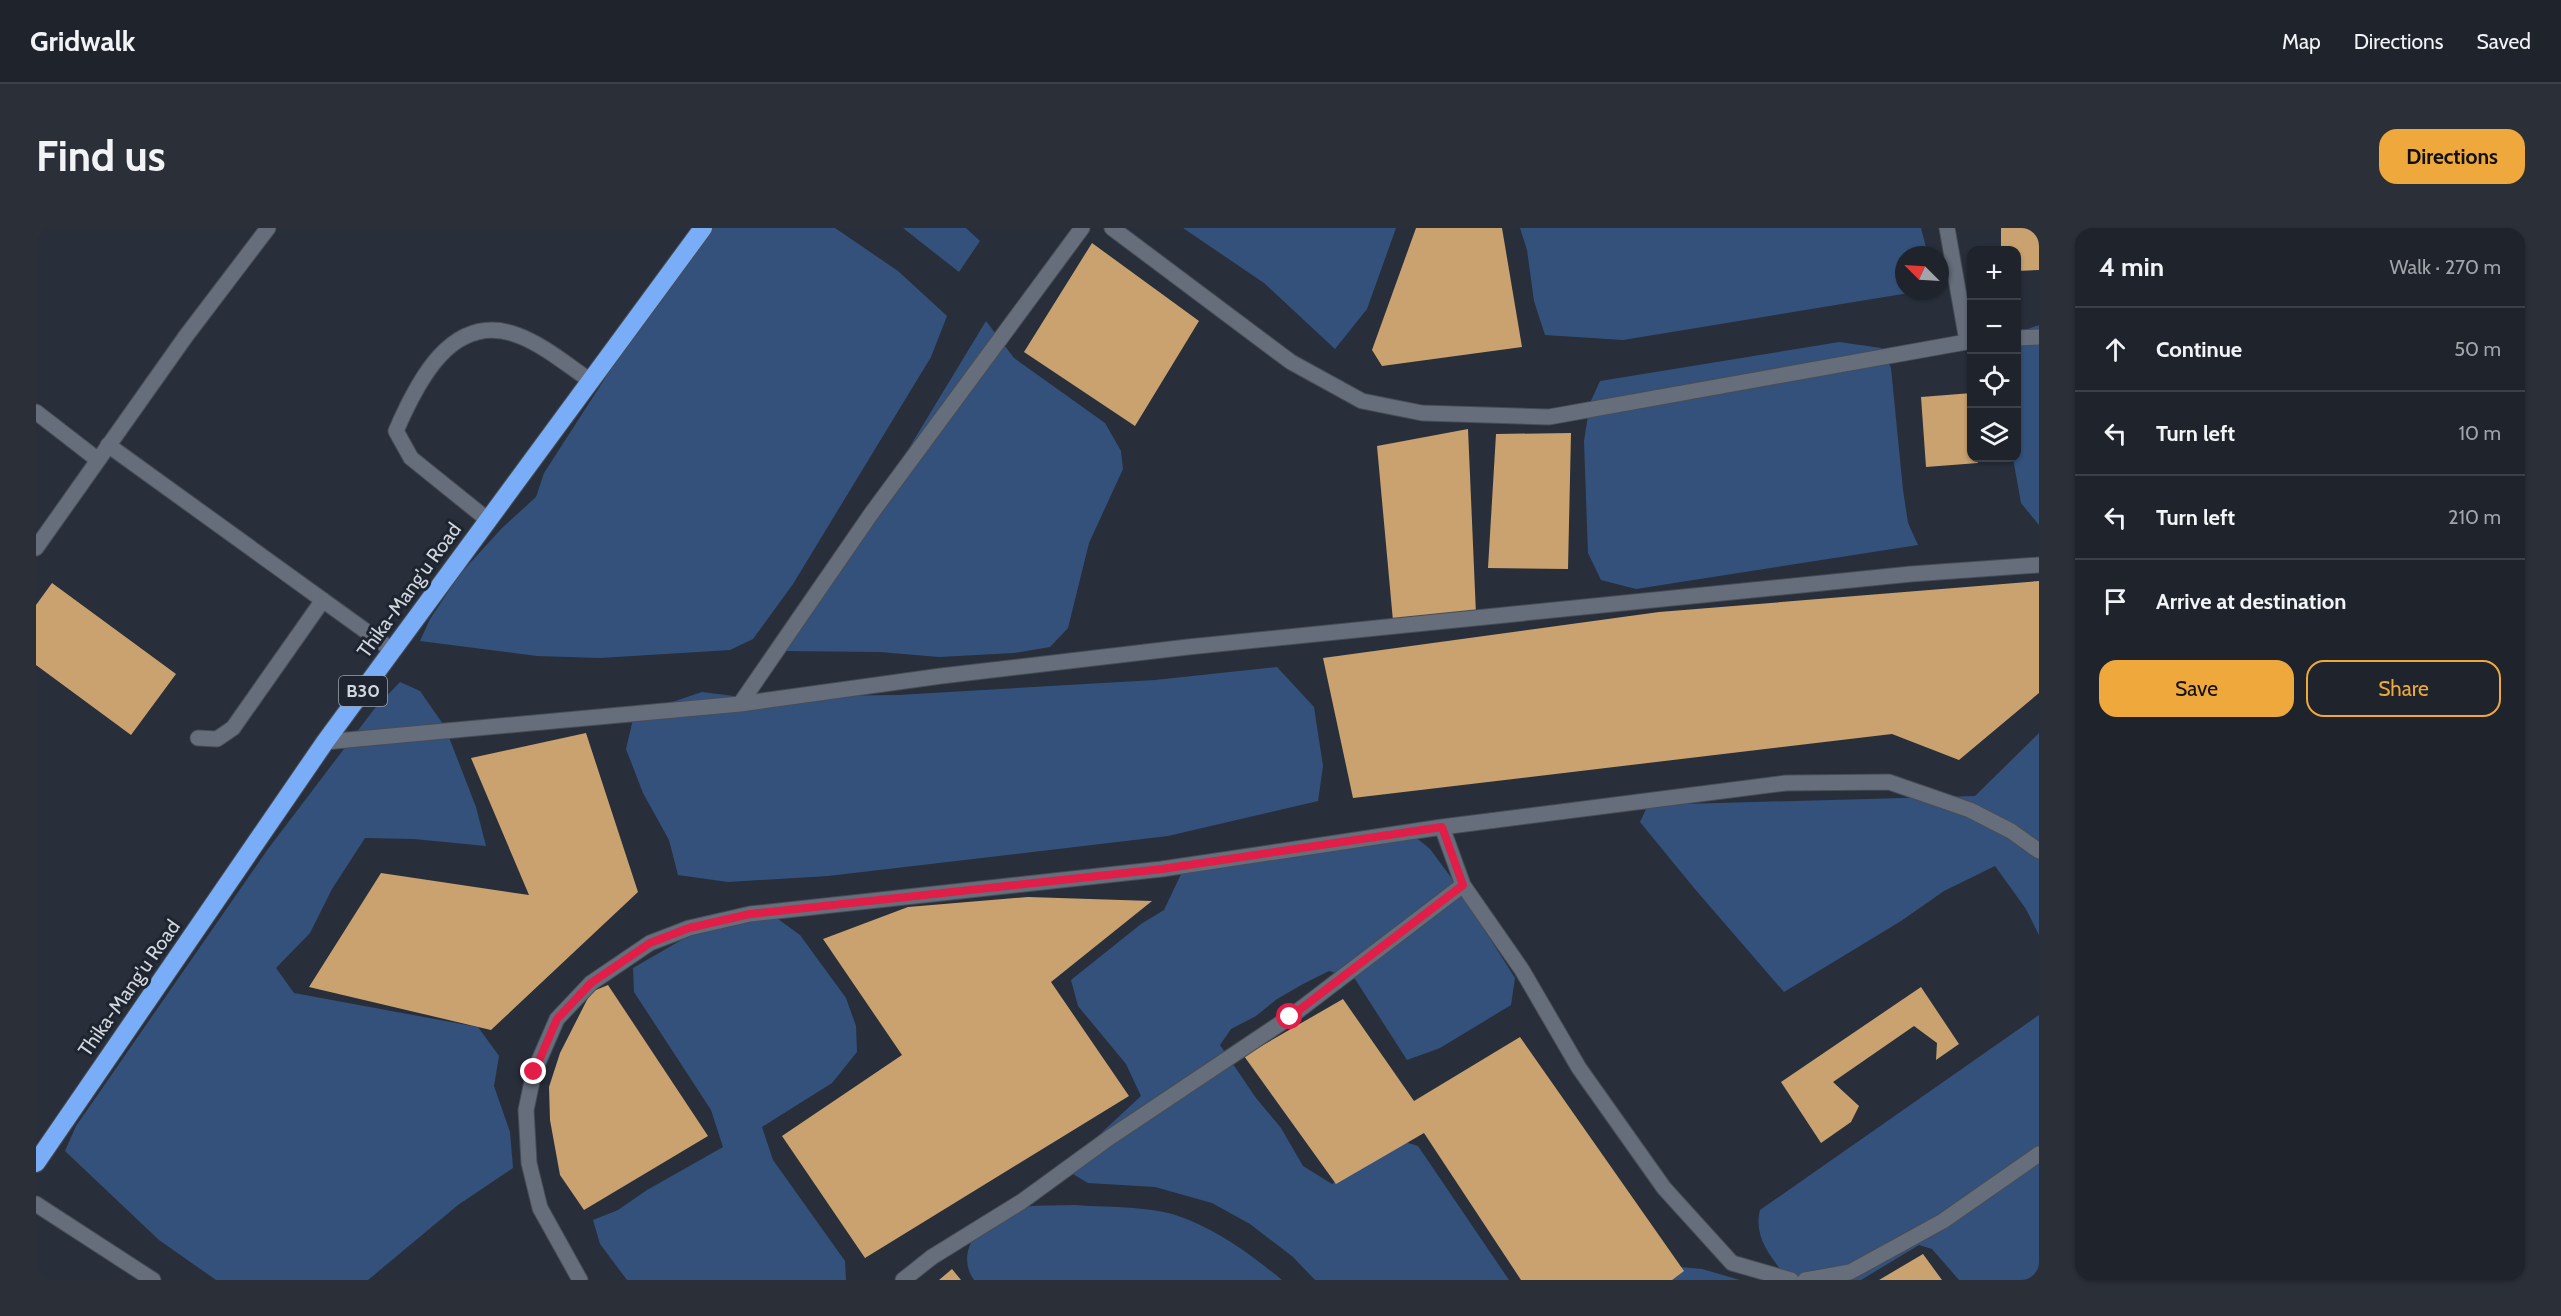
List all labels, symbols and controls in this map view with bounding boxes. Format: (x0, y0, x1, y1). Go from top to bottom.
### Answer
text: Gridwalk (30, 24, 135, 58)
text: Map (2282, 29, 2321, 54)
text: Directions (2354, 29, 2443, 54)
text: Saved (2476, 29, 2531, 54)
button: Directions (2379, 129, 2525, 184)
text: Find us (36, 130, 165, 182)
north arrow (1895, 246, 1949, 300)
map controls (1967, 246, 2021, 462)
button: + (1967, 246, 2021, 300)
text: 4 min (2099, 251, 2164, 283)
text: Walk · 270 m (2389, 255, 2501, 279)
button: − (1967, 300, 2021, 354)
icon: ahead (2099, 333, 2132, 366)
text: Continue (2156, 336, 2242, 363)
text: 50 m (2454, 337, 2501, 361)
button: locate (1967, 354, 2021, 408)
button: layers (1967, 408, 2021, 462)
icon: left (2099, 417, 2132, 450)
text: Turn left (2156, 420, 2235, 447)
text: 10 m (2458, 421, 2501, 445)
icon: left (2099, 501, 2132, 534)
text: Turn left (2156, 504, 2235, 531)
text: 210 m (2448, 505, 2501, 529)
street label: Thika-Mang'u Road (352, 518, 466, 662)
icon: arrive (2099, 585, 2132, 618)
text: Arrive at destination (2156, 588, 2346, 615)
button: Save (2099, 660, 2294, 717)
button: Share (2306, 660, 2501, 717)
road number: B30 (339, 676, 387, 706)
street label: Thika-Mang'u Road (73, 915, 185, 1061)
route start (1276, 1003, 1302, 1029)
route end (520, 1058, 546, 1084)

